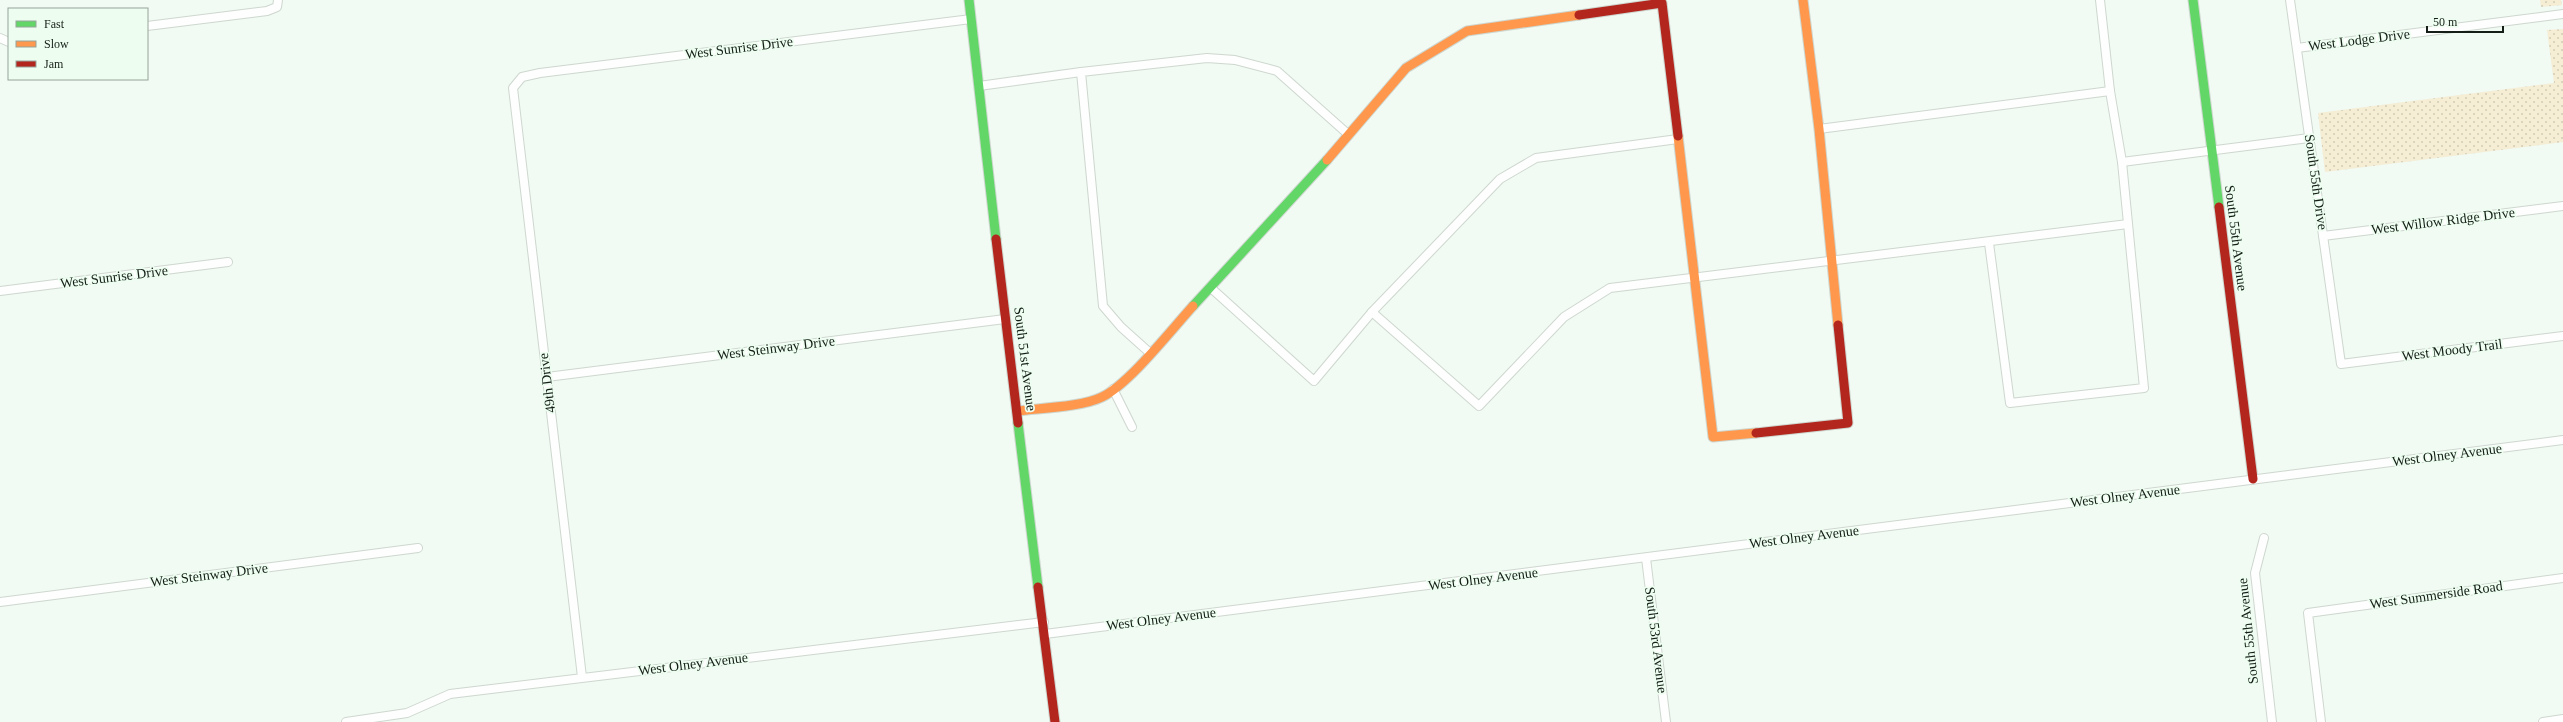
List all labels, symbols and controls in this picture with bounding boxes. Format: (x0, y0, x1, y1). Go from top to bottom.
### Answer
legend (8, 8, 148, 80)
scale bar (2427, 8, 2503, 34)
text: 50 m (2433, 15, 2458, 29)
text: Fast (44, 17, 65, 31)
street label: West Lodge Drive (2307, 26, 2411, 54)
street label: West Sunrise Drive (684, 34, 794, 62)
text: Slow (44, 37, 69, 51)
text: Jam (44, 57, 64, 71)
street label: South 55th Drive (2302, 133, 2330, 231)
street label: South 55th Avenue (2222, 184, 2250, 292)
street label: West Willow Ridge Drive (2370, 205, 2516, 237)
street label: West Sunrise Drive (59, 263, 169, 291)
street label: South 51st Avenue (1011, 306, 1039, 412)
street label: West Steinway Drive (716, 333, 836, 363)
street label: West Moody Trail (2401, 336, 2503, 364)
street label: 49th Drive (536, 352, 558, 414)
street label: West Olney Avenue (2391, 441, 2503, 469)
street label: West Olney Avenue (2069, 482, 2181, 510)
street label: West Olney Avenue (1748, 523, 1860, 551)
street label: West Steinway Drive (149, 560, 269, 590)
street label: West Olney Avenue (1427, 565, 1539, 593)
street label: South 55th Avenue (2235, 577, 2261, 685)
street label: West Summerside Road (2369, 578, 2503, 612)
street label: South 53rd Avenue (1642, 586, 1670, 694)
street label: West Olney Avenue (1105, 605, 1217, 633)
street label: West Olney Avenue (637, 650, 749, 678)

